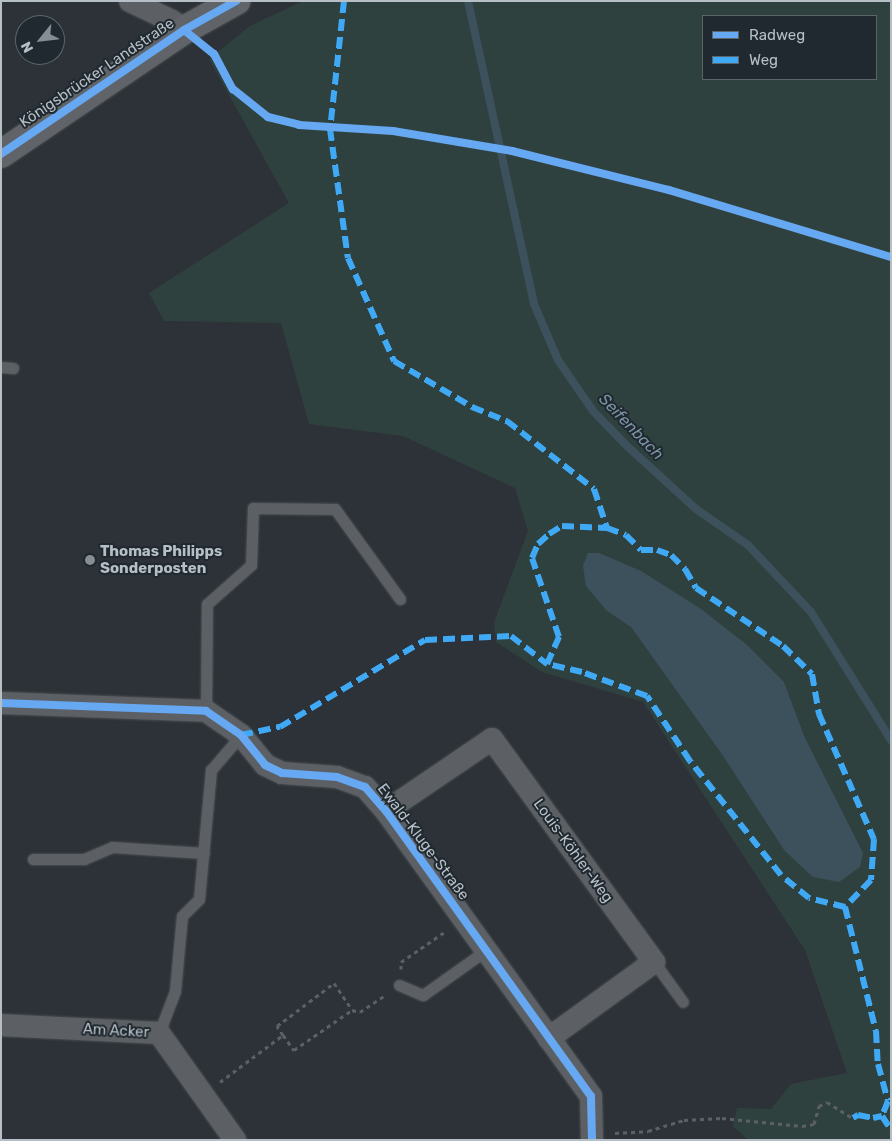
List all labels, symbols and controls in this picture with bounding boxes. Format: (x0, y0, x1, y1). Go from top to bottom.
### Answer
street label: Königsbrücker Landstraße (16, 14, 178, 132)
north arrow (15, 15, 65, 65)
legend (702, 15, 877, 80)
text: Radweg (749, 26, 805, 44)
text: N (17, 39, 37, 56)
text: Weg (749, 51, 778, 69)
water label: Seifenbach (595, 390, 667, 464)
place label: Thomas Philipps Sonderposten (100, 542, 222, 577)
marker: Thomas Philipps Sonderposten (84, 554, 96, 566)
street label: Ewald-Kluge-Straße (373, 780, 473, 904)
street label: Louis-Köhler-Weg (529, 796, 617, 906)
street label: Am Acker (82, 1020, 150, 1042)

